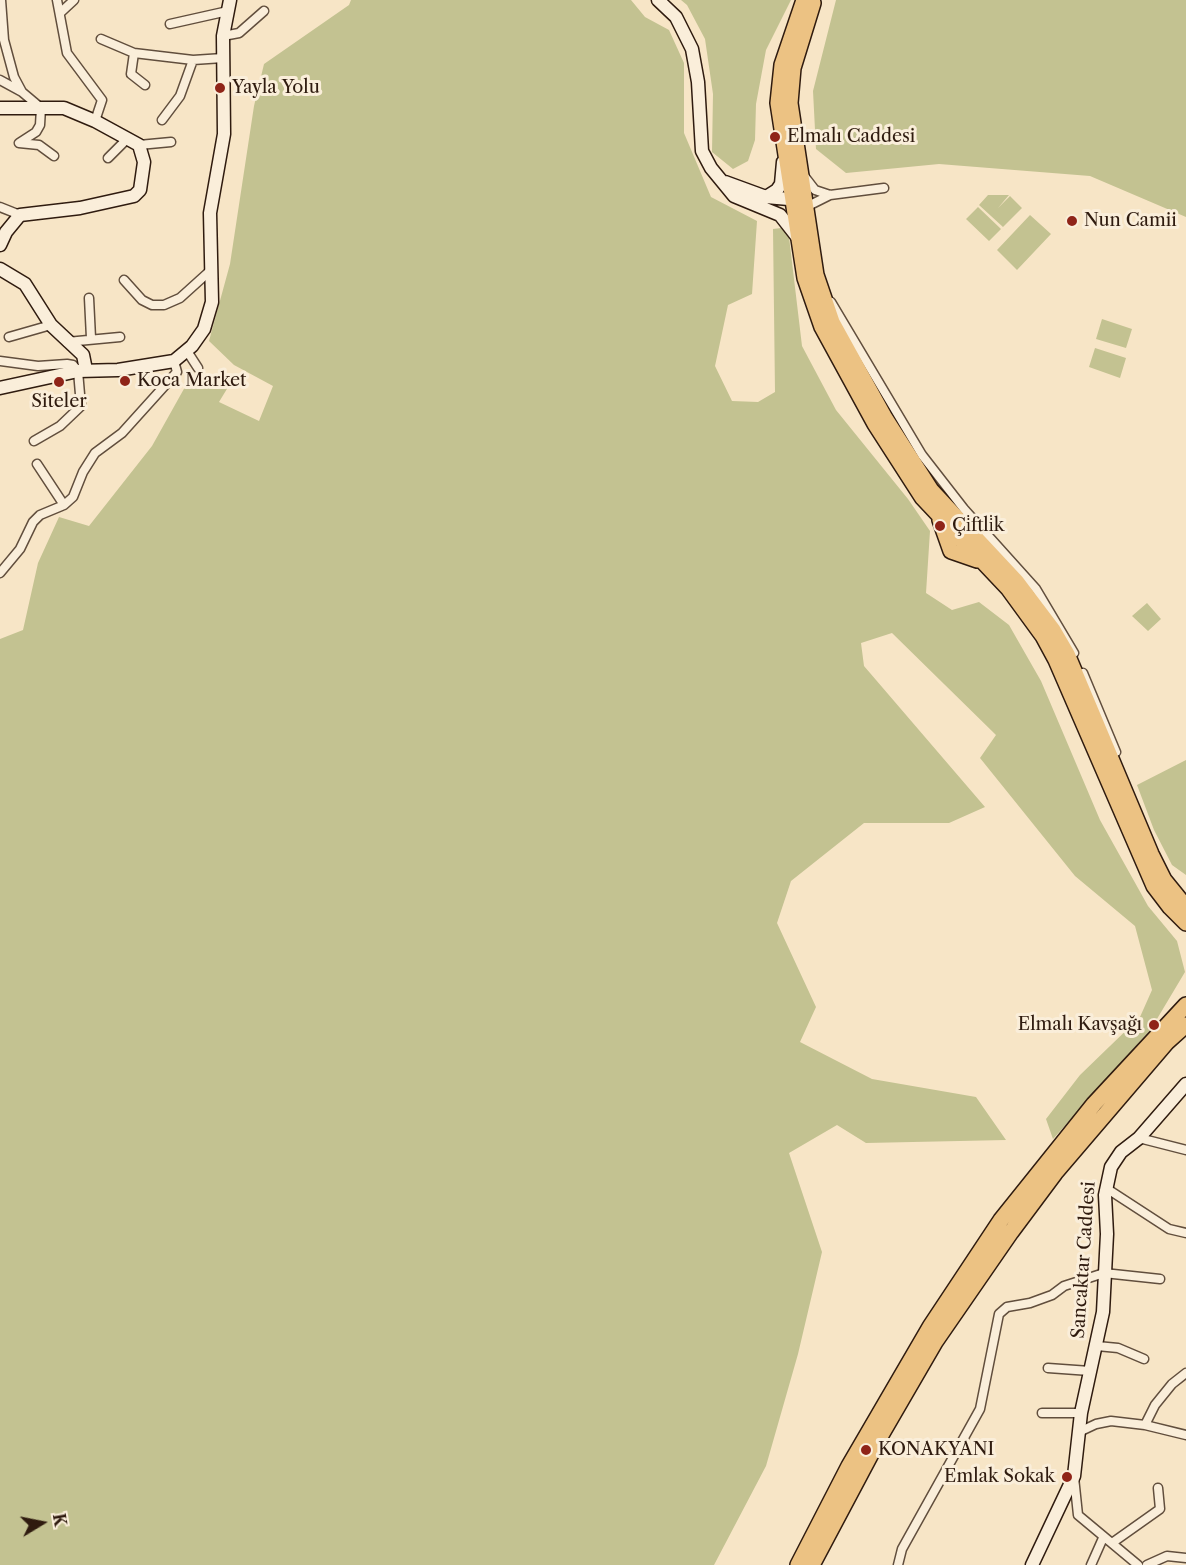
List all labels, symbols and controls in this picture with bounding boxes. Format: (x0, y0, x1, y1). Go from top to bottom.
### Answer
place label: Yayla Yolu (232, 77, 320, 99)
marker: Yayla Yolu (213, 81, 227, 95)
place label: Elmalı Caddesi (787, 126, 915, 148)
marker: Elmalı Caddesi (768, 130, 782, 144)
place label: Nun Camii (1084, 210, 1177, 232)
marker: Nun Camii (1065, 214, 1079, 228)
place label: Koca Market (137, 370, 246, 392)
marker: Koca Market (118, 374, 132, 388)
marker: Siteler (52, 375, 66, 389)
place label: Siteler (31, 391, 87, 413)
place label: Çi̇ftli̇k (952, 515, 1004, 537)
marker: Çi̇ftli̇k (933, 519, 947, 533)
place label: Elmalı Kavşağı (1018, 1014, 1142, 1036)
marker: Elmalı Kavşağı (1147, 1018, 1161, 1032)
street label: Sancaktar Caddesi (1068, 1181, 1100, 1339)
place label: KONAKYANI (878, 1439, 994, 1461)
marker: KONAKYANI (859, 1443, 873, 1457)
place label: Emlak Sokak (944, 1466, 1055, 1488)
marker: Emlak Sokak (1060, 1470, 1074, 1484)
north arrow (12, 1493, 72, 1553)
text: K (49, 1512, 71, 1528)

